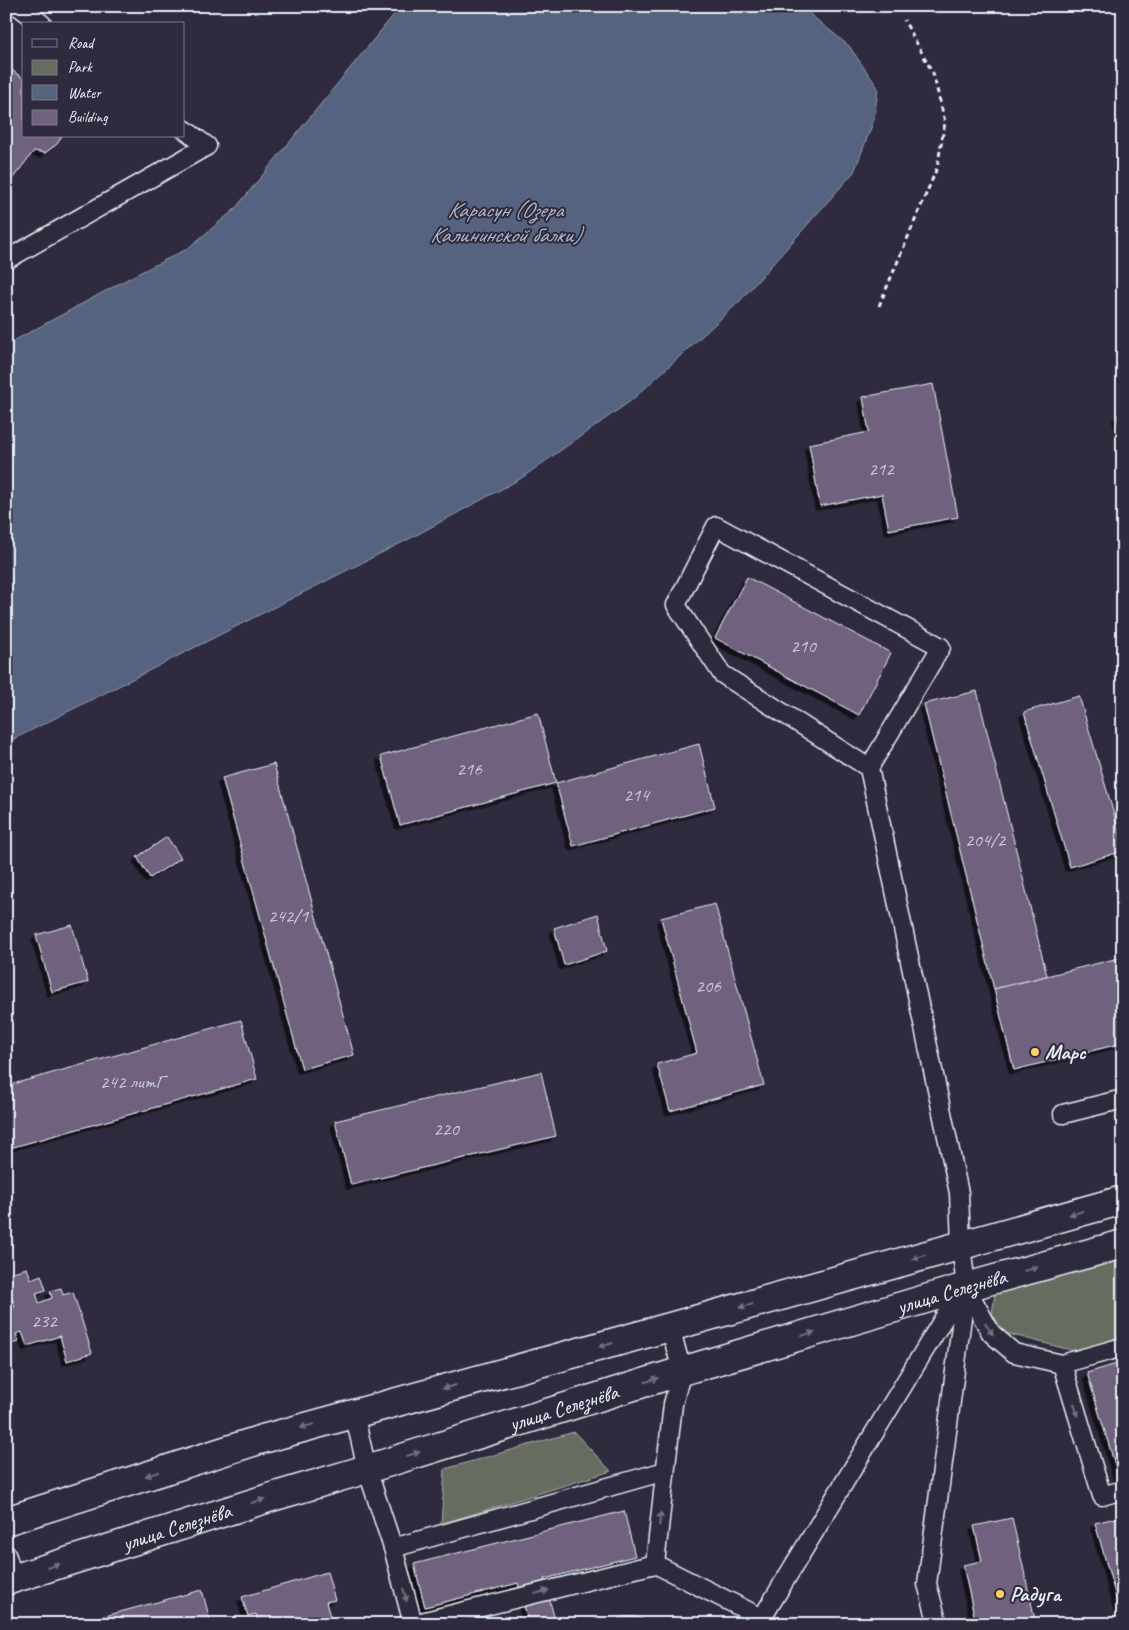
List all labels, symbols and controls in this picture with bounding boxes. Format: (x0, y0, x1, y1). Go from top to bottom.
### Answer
legend (22, 22, 185, 138)
text: Road (68, 34, 95, 53)
text: Park (68, 58, 93, 77)
text: Water (68, 84, 102, 103)
text: Building (68, 108, 108, 127)
water label: Карасун (Озера Калининской балки) (430, 196, 585, 249)
house number: 212 (868, 457, 895, 481)
house number: 210 (790, 634, 817, 658)
house number: 216 (456, 757, 483, 781)
house number: 214 (623, 783, 651, 807)
house number: 204/2 (965, 828, 1007, 852)
house number: 242/1 (268, 904, 310, 928)
house number: 206 (695, 974, 722, 998)
place label: Марс (1045, 1039, 1087, 1065)
marker: Марс (1029, 1046, 1041, 1058)
house number: 242 литГ (100, 1070, 168, 1094)
house number: 220 (433, 1117, 460, 1141)
one-way arrow (1068, 1209, 1083, 1217)
one-way arrow (912, 1253, 927, 1261)
street label: улица Селезнёва (892, 1263, 1011, 1320)
one-way arrow (1024, 1265, 1039, 1273)
one-way arrow (739, 1302, 754, 1310)
house number: 232 (31, 1309, 58, 1333)
one-way arrow (985, 1323, 994, 1336)
one-way arrow (800, 1329, 815, 1337)
one-way arrow (599, 1341, 614, 1349)
one-way arrow (645, 1376, 660, 1384)
street label: улица Селезнёва (504, 1378, 623, 1438)
one-way arrow (442, 1383, 457, 1391)
one-way arrow (1073, 1403, 1081, 1418)
one-way arrow (299, 1423, 314, 1431)
one-way arrow (406, 1450, 421, 1458)
one-way arrow (144, 1471, 159, 1479)
street label: улица Селезнёва (117, 1497, 236, 1557)
one-way arrow (250, 1497, 265, 1505)
one-way arrow (656, 1510, 664, 1526)
one-way arrow (45, 1562, 60, 1569)
place label: Радуга (1010, 1581, 1063, 1608)
one-way arrow (402, 1587, 410, 1602)
one-way arrow (534, 1588, 549, 1596)
marker: Радуга (994, 1588, 1006, 1600)

